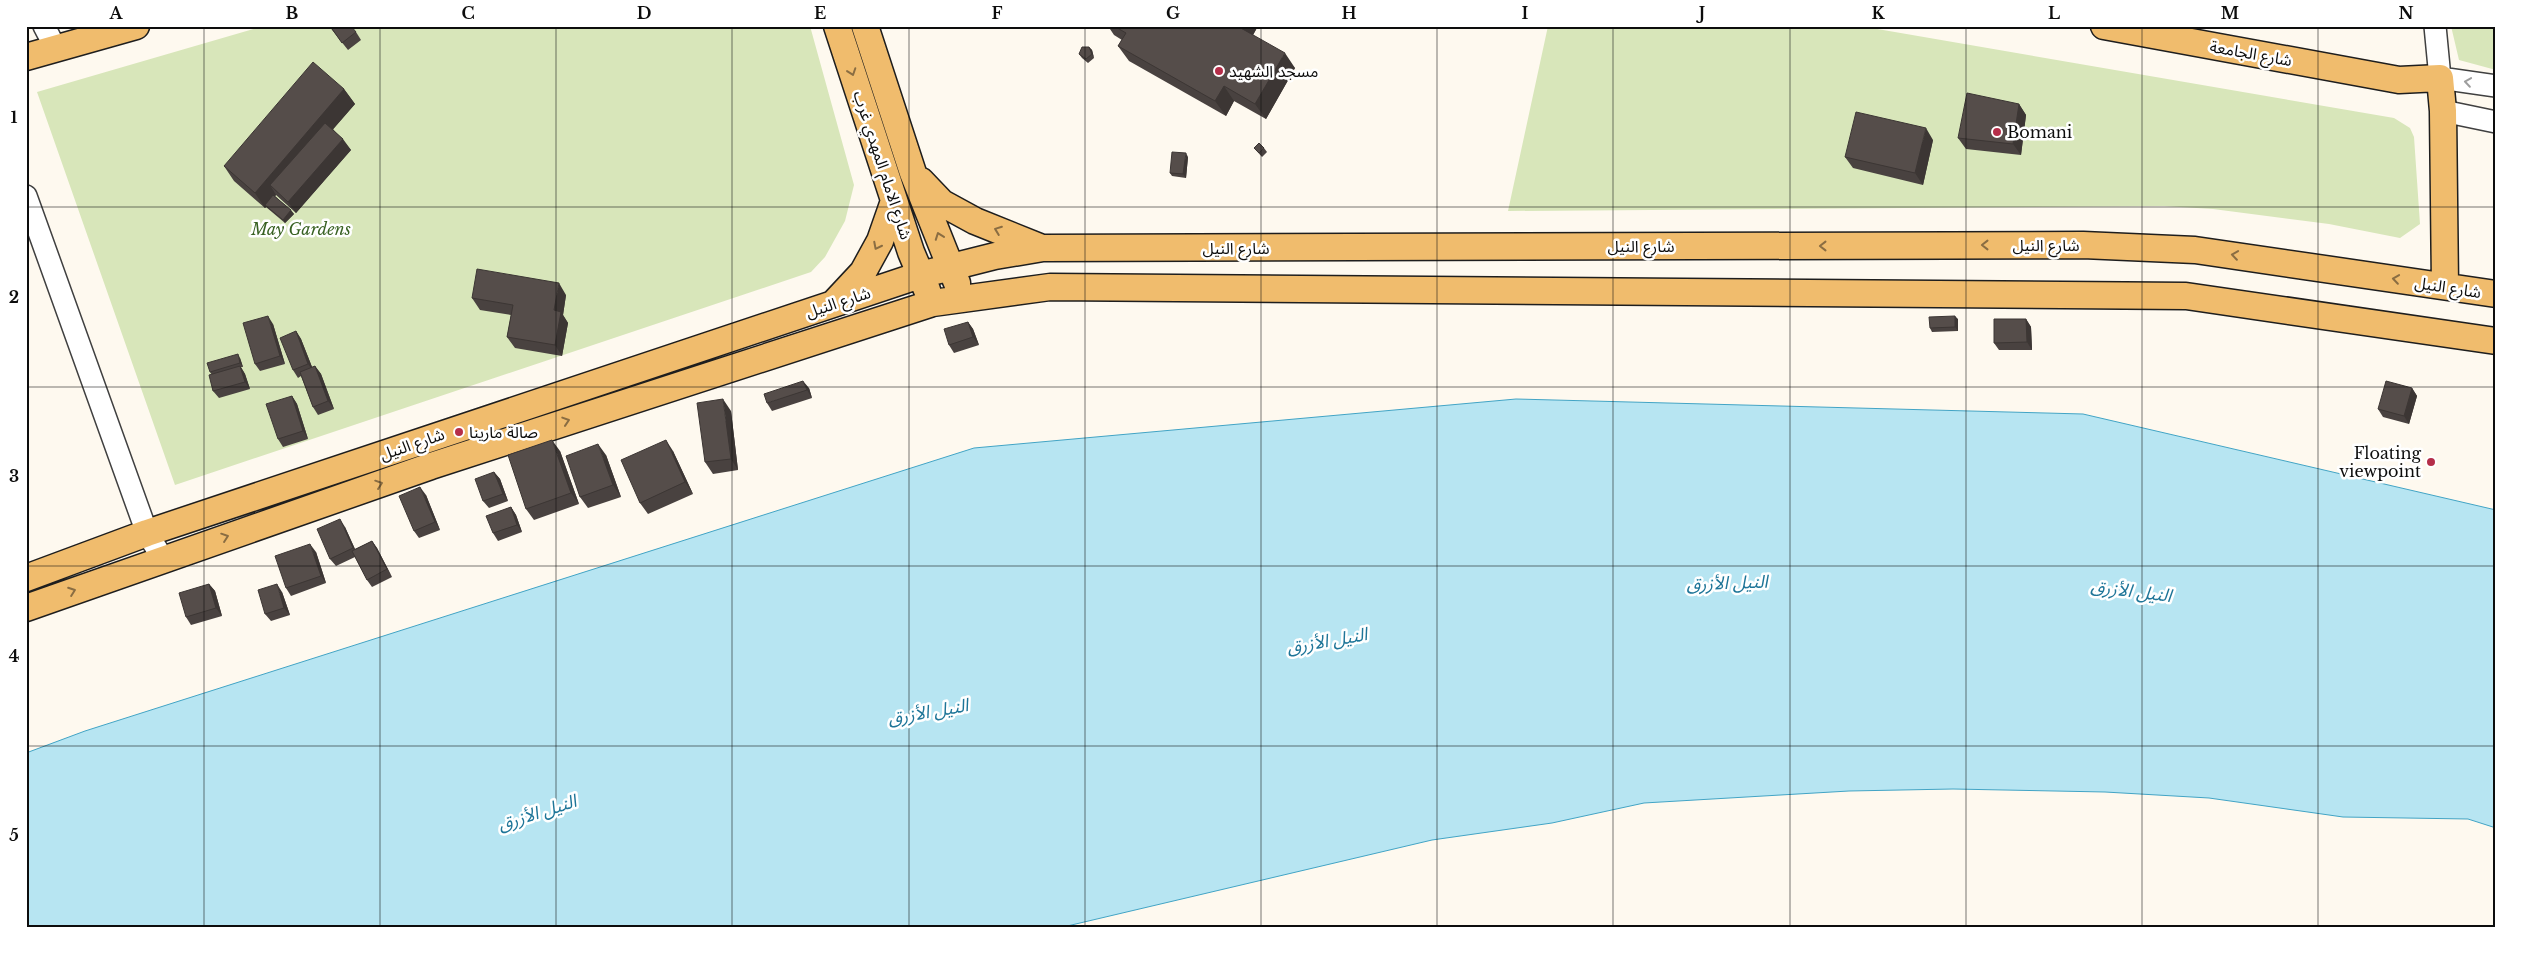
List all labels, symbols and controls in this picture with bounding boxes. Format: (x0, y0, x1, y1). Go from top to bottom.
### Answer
text: A (109, 3, 124, 23)
text: B (286, 3, 299, 23)
text: C (461, 3, 475, 23)
text: D (637, 3, 651, 23)
text: E (814, 3, 826, 23)
text: F (991, 3, 1003, 23)
text: G (1166, 3, 1180, 23)
text: H (1341, 3, 1357, 23)
text: I (1522, 3, 1529, 23)
text: J (1696, 3, 1705, 23)
text: K (1871, 3, 1885, 23)
text: L (2048, 3, 2060, 23)
text: M (2221, 3, 2239, 23)
text: N (2398, 3, 2414, 23)
street label: شارع الجامعة (2208, 36, 2294, 73)
place label: مسجد الشهيد (1229, 61, 1318, 81)
marker: مسجد الشهيد (1213, 65, 1225, 77)
one-way arrow (846, 68, 856, 76)
one-way arrow (2464, 77, 2472, 88)
street label: شارع الامام المهدي غرب (847, 88, 916, 243)
text: 1 (11, 107, 18, 127)
place label: Bomani (2007, 122, 2073, 142)
marker: Bomani (1991, 126, 2003, 138)
park label: May Gardens (250, 219, 351, 239)
one-way arrow (994, 226, 1003, 237)
one-way arrow (935, 232, 945, 241)
street label: شارع النيل (2013, 235, 2079, 258)
street label: شارع النيل (1608, 236, 1674, 259)
street label: شارع النيل (1203, 238, 1269, 261)
one-way arrow (1819, 240, 1827, 251)
one-way arrow (1981, 240, 1989, 250)
one-way arrow (873, 241, 883, 250)
one-way arrow (2231, 250, 2239, 261)
street label: شارع النيل (2413, 272, 2483, 305)
one-way arrow (2391, 274, 2400, 284)
street label: شارع النيل (803, 282, 874, 325)
text: 2 (9, 287, 19, 307)
one-way arrow (561, 417, 570, 427)
place label: صالة مارينا (469, 422, 538, 442)
street label: شارع النيل (377, 424, 448, 467)
marker: صالة مارينا (453, 426, 465, 438)
place label: Floating viewpoint (2339, 443, 2421, 481)
marker: Floating viewpoint (2425, 456, 2437, 468)
text: 3 (9, 466, 19, 486)
one-way arrow (374, 480, 382, 490)
one-way arrow (220, 533, 229, 543)
water label: النيل الأزرق (1686, 571, 1770, 595)
water label: النيل الأزرق (2089, 575, 2174, 607)
one-way arrow (67, 587, 76, 597)
water label: النيل الأزرق (1285, 623, 1371, 659)
text: 4 (9, 646, 19, 666)
water label: النيل الأزرق (886, 694, 972, 730)
water label: النيل الأزرق (495, 789, 581, 836)
text: 5 (9, 825, 19, 845)

